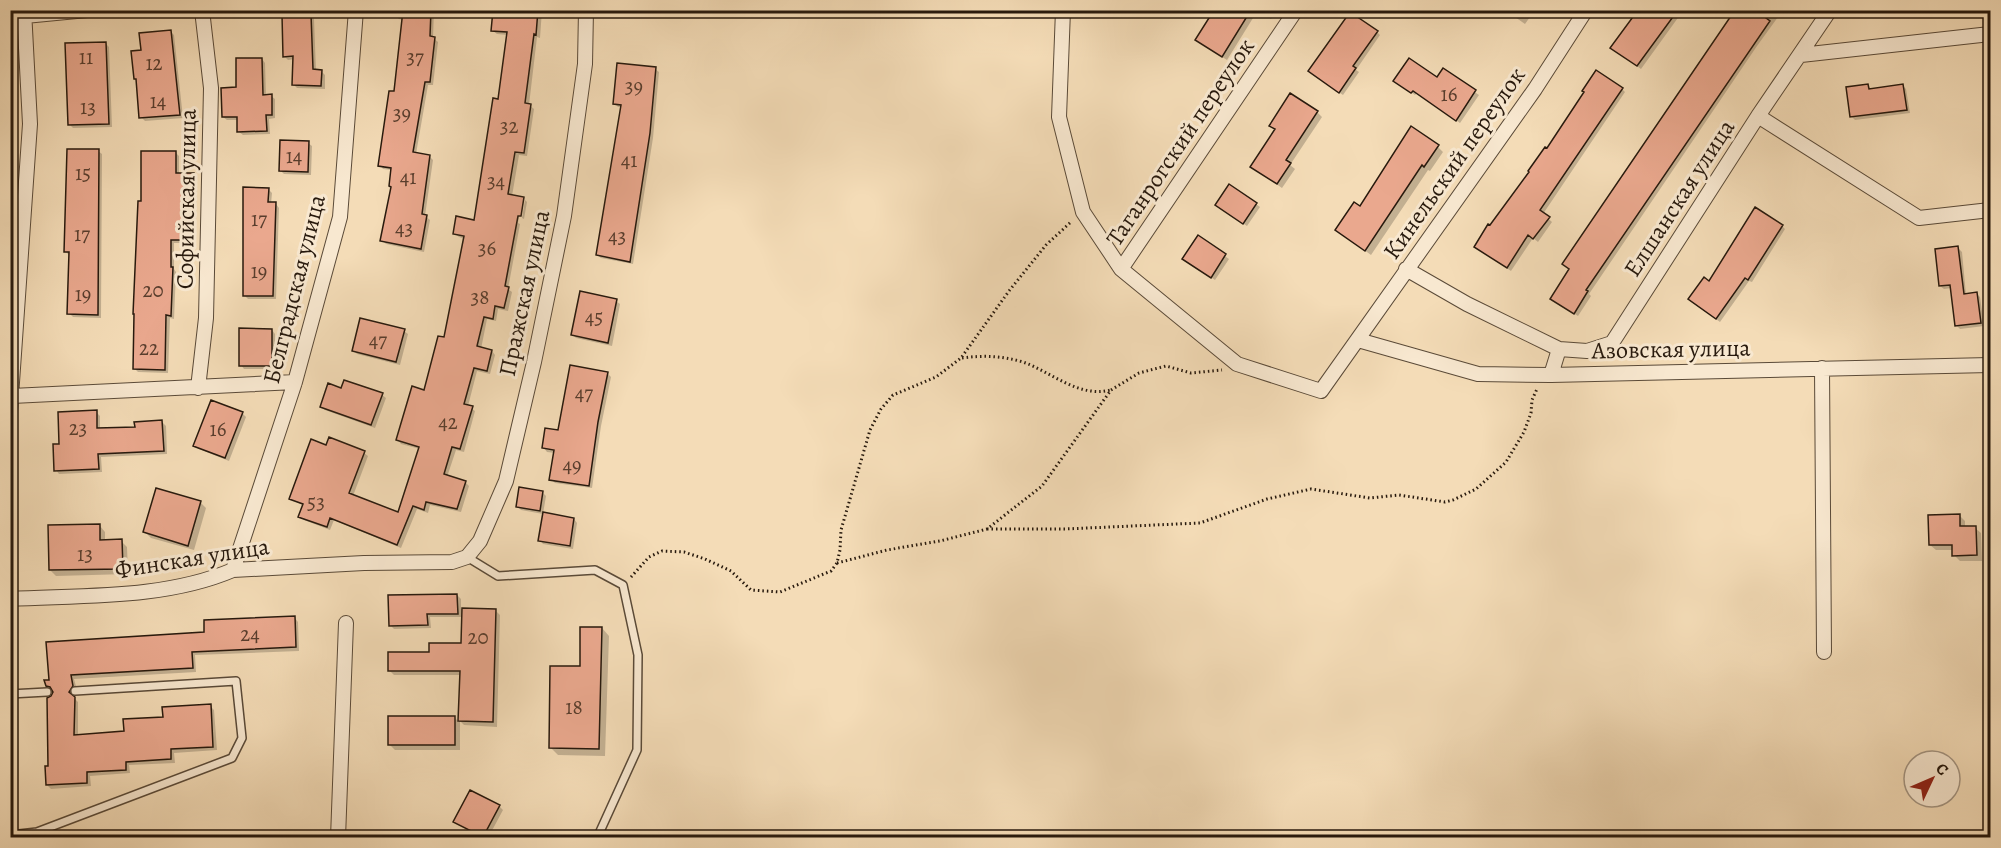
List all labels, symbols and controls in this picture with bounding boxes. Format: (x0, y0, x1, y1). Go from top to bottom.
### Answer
street label: Таганрогский переулок (1098, 32, 1262, 252)
house number: 11 (79, 43, 93, 71)
house number: 37 (406, 43, 424, 71)
house number: 12 (145, 49, 163, 77)
street label: Кинельский переулок (1376, 60, 1532, 266)
house number: 39 (625, 72, 643, 100)
house number: 16 (1441, 80, 1458, 108)
house number: 14 (150, 87, 166, 115)
house number: 13 (80, 93, 96, 121)
house number: 39 (393, 99, 411, 127)
street label: Софийская улица (168, 109, 204, 289)
house number: 32 (500, 112, 518, 140)
street label: Елшанская улица (1616, 113, 1742, 283)
house number: 14 (286, 142, 302, 170)
house number: 41 (621, 146, 637, 174)
house number: 15 (75, 159, 91, 187)
house number: 41 (400, 163, 416, 191)
house number: 34 (487, 167, 505, 195)
street label: Белградская улица (255, 191, 333, 387)
house number: 17 (251, 205, 267, 233)
street label: Пражская улица (491, 207, 557, 379)
house number: 43 (395, 214, 413, 242)
house number: 17 (74, 220, 90, 248)
house number: 43 (608, 222, 626, 250)
house number: 36 (478, 234, 497, 262)
house number: 19 (251, 257, 267, 285)
house number: 20 (142, 276, 164, 304)
house number: 19 (75, 280, 91, 308)
house number: 38 (471, 283, 489, 311)
house number: 45 (585, 303, 603, 331)
house number: 47 (369, 326, 387, 354)
street label: Азовская улица (1590, 332, 1751, 366)
house number: 22 (139, 334, 159, 362)
house number: 47 (575, 379, 593, 407)
house number: 42 (438, 408, 458, 436)
house number: 23 (69, 414, 87, 442)
house number: 16 (210, 415, 227, 443)
house number: 49 (562, 451, 582, 479)
house number: 53 (307, 488, 325, 516)
street label: Финская улица (112, 530, 272, 586)
house number: 13 (77, 540, 93, 568)
house number: 24 (240, 620, 260, 648)
house number: 20 (467, 623, 489, 651)
house number: 18 (565, 693, 583, 721)
north arrow (1902, 749, 1962, 809)
text: С (1931, 758, 1954, 781)

